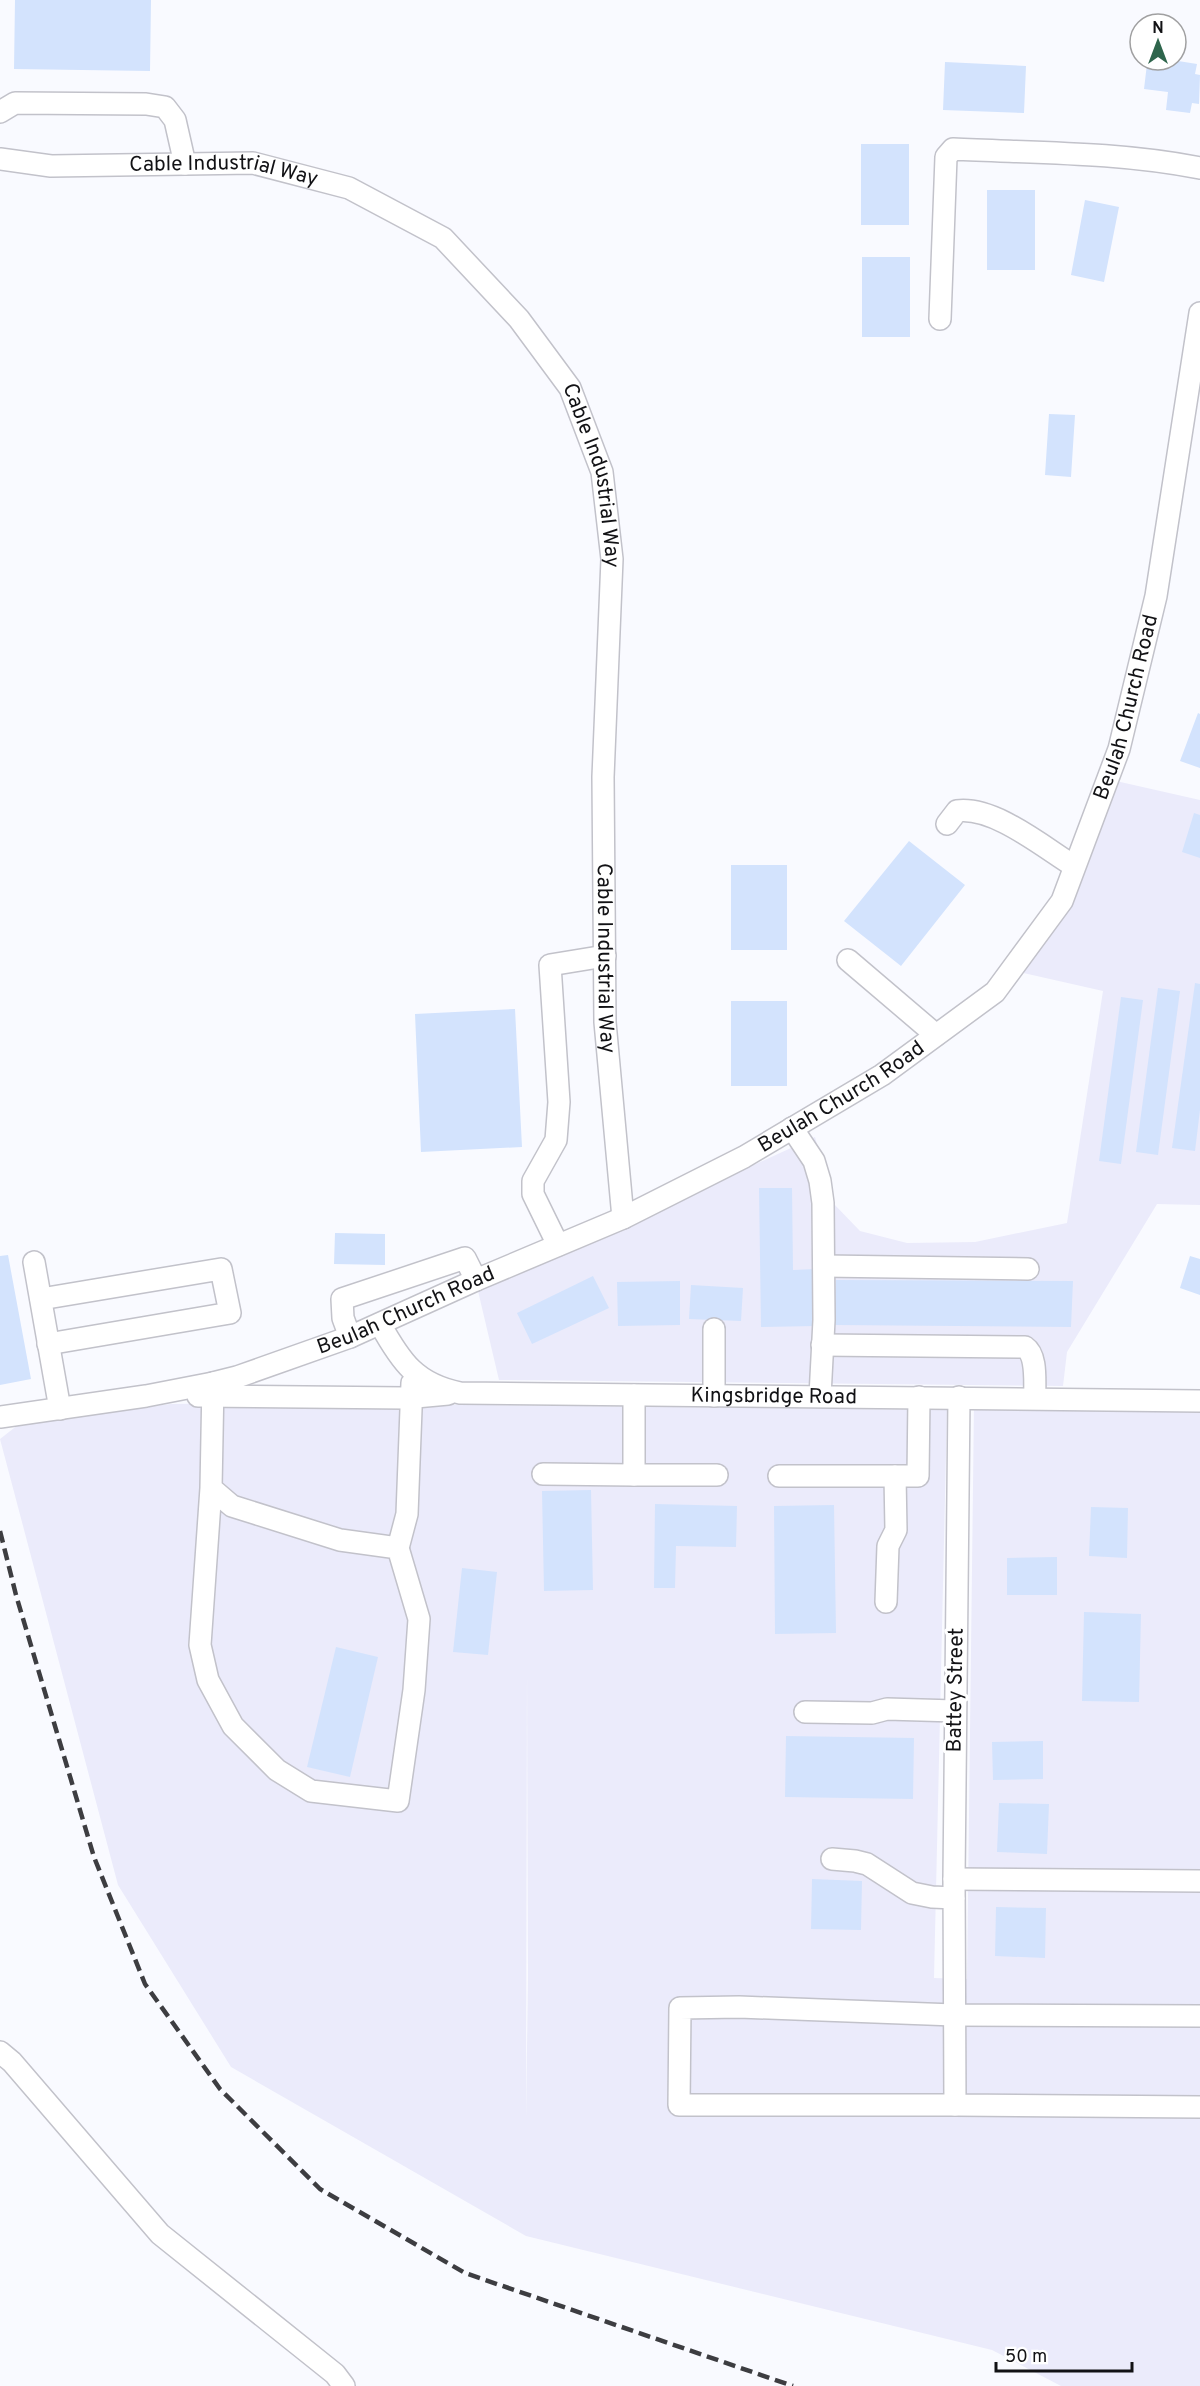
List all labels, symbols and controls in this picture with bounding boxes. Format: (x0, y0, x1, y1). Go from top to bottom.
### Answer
north arrow (1128, 12, 1188, 72)
text: N (1152, 19, 1164, 39)
street label: Cable Industrial Way (129, 149, 321, 193)
street label: Cable Industrial Way (556, 379, 626, 568)
street label: Beulah Church Road (1088, 612, 1165, 804)
street label: Cable Industrial Way (590, 863, 621, 1055)
street label: Beulah Church Road (753, 1035, 930, 1159)
street label: Beulah Church Road (313, 1260, 499, 1361)
street label: Kingsbridge Road (690, 1382, 857, 1411)
street label: Battey Street (941, 1627, 971, 1753)
scale bar (996, 2335, 1132, 2373)
text: 50 m (1005, 2346, 1047, 2369)

